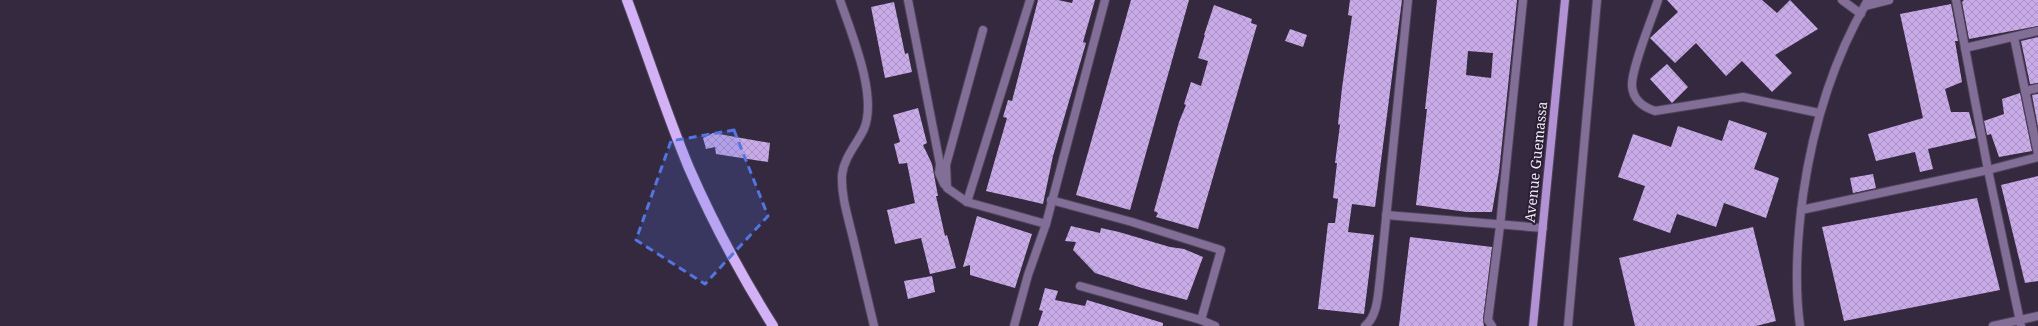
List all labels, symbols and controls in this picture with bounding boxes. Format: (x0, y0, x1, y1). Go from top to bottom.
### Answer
street label: Avenue Guemassa (1520, 100, 1551, 223)

